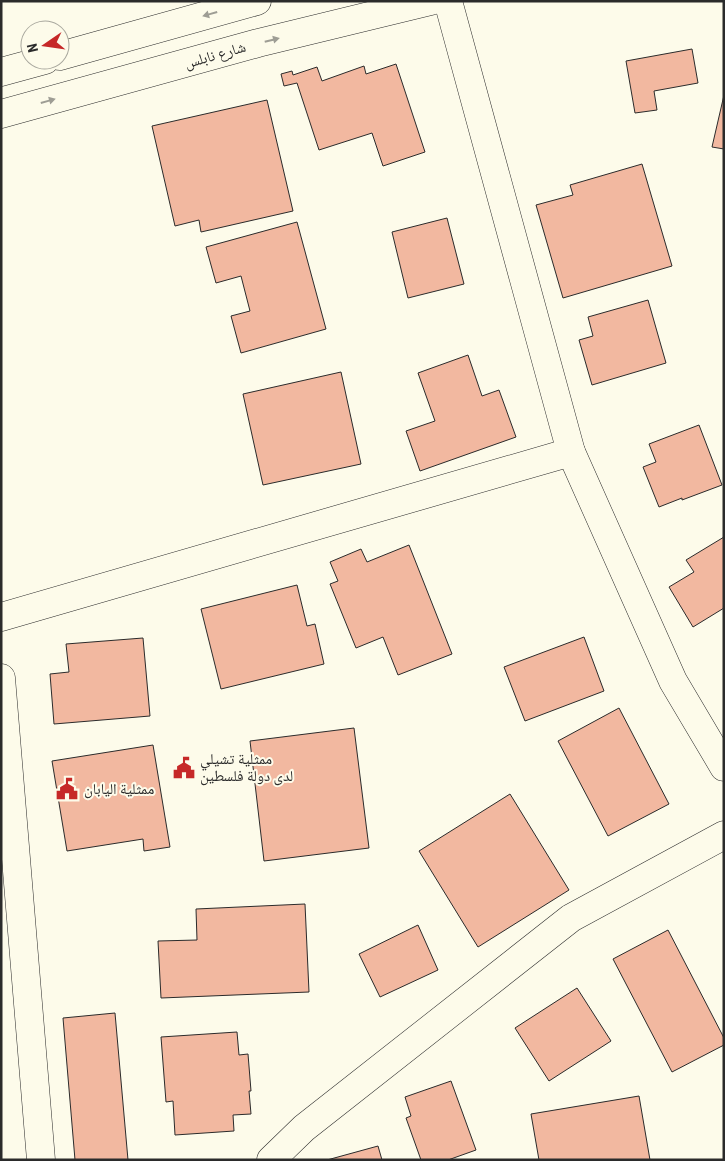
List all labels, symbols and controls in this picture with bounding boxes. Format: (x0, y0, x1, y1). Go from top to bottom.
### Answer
one-way arrow (202, 11, 217, 19)
north arrow (20, 20, 70, 70)
one-way arrow (265, 36, 280, 44)
street label: شارع نابلس (182, 38, 248, 73)
text: N (24, 42, 41, 54)
one-way arrow (41, 97, 56, 105)
place label: ممثلية تشيلي لدى دولة فلسطين (200, 750, 293, 786)
public building icon: ممثلية تشيلي لدى دولة فلسطين (171, 755, 197, 781)
public building icon: ممثلية اليابان (54, 776, 80, 802)
place label: ممثلية اليابان (84, 780, 155, 799)

